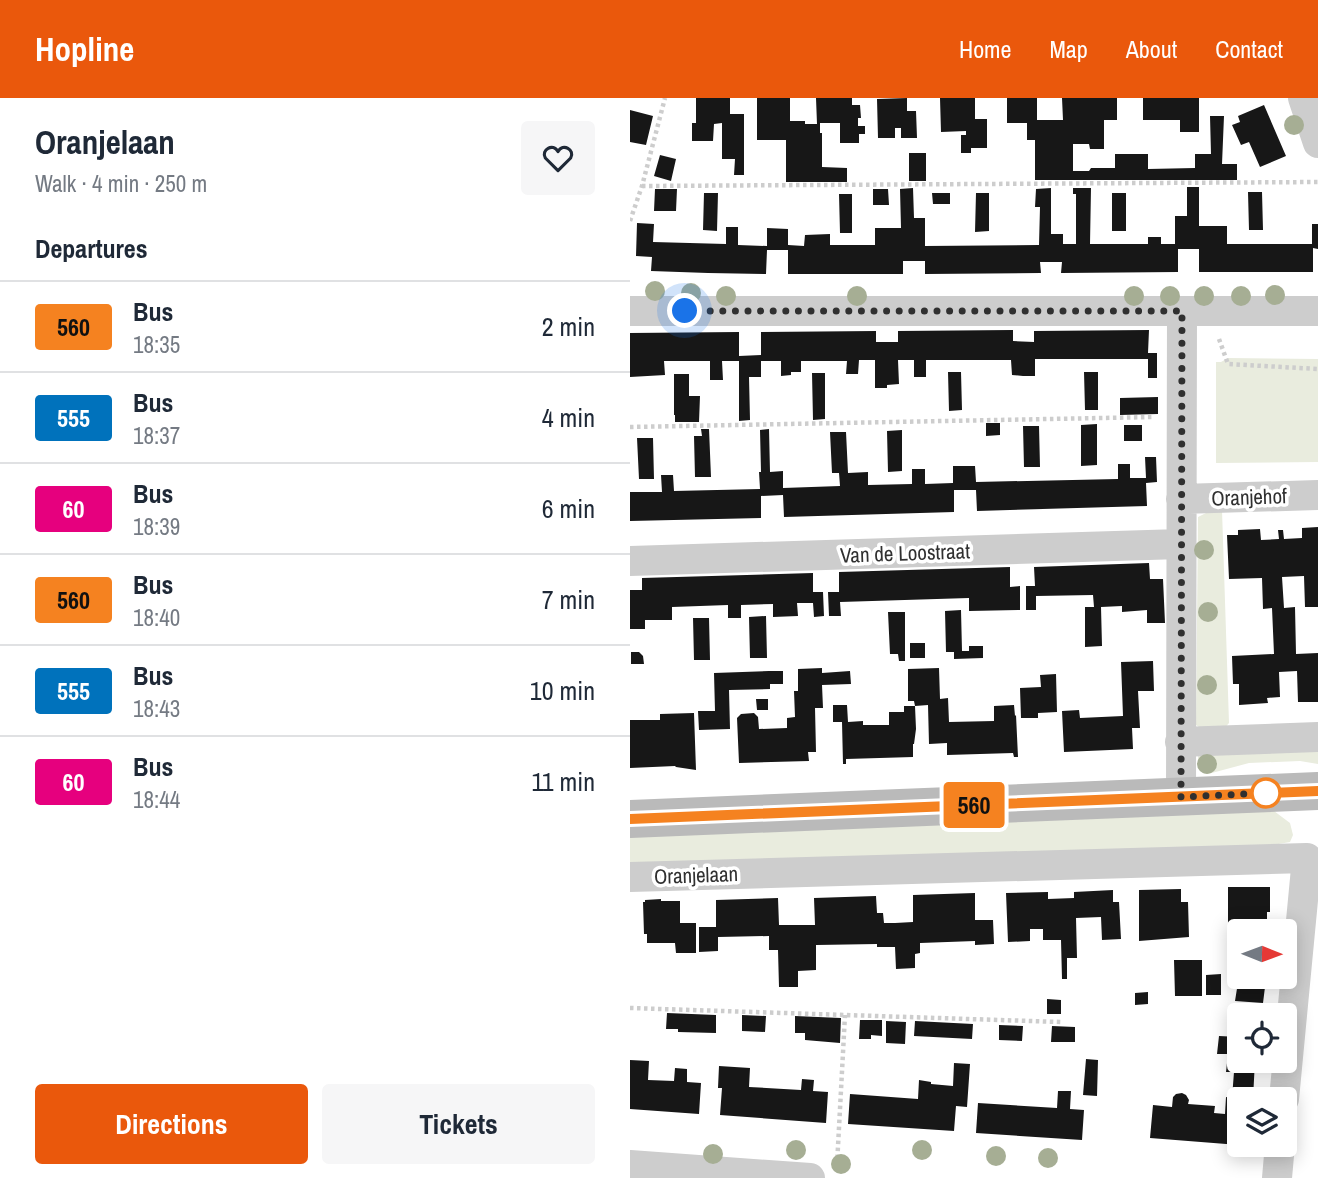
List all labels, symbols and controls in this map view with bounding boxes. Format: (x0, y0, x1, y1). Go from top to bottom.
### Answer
text: Hopline (35, 27, 134, 71)
text: Home (959, 33, 1011, 65)
text: Map (1049, 33, 1088, 65)
text: About (1126, 33, 1177, 65)
text: Contact (1215, 33, 1283, 65)
text: Oranjelaan (35, 120, 175, 164)
button: heart (521, 121, 595, 195)
text: Walk · 4 min · 250 m (35, 168, 207, 199)
text: Departures (35, 231, 148, 266)
your location (667, 293, 702, 328)
text: Bus (133, 294, 173, 329)
text: 2 min (542, 309, 595, 344)
text: 560 (57, 311, 90, 343)
text: 18:35 (133, 329, 180, 360)
text: Bus (133, 385, 173, 420)
text: 4 min (542, 400, 595, 435)
text: 555 (57, 402, 90, 434)
text: 18:37 (133, 420, 180, 451)
text: Bus (133, 476, 173, 511)
street label: Oranjehof (1211, 481, 1288, 513)
text: 6 min (542, 491, 595, 526)
text: 60 (63, 493, 84, 525)
text: 18:39 (133, 511, 180, 542)
street label: Van de Loostraat (840, 536, 971, 570)
text: Bus (133, 567, 173, 602)
text: 7 min (542, 582, 595, 617)
text: 560 (57, 584, 90, 616)
text: 18:40 (133, 602, 180, 633)
text: Bus (133, 658, 173, 693)
text: 10 min (530, 673, 595, 708)
text: 555 (57, 675, 90, 707)
text: 18:43 (133, 693, 180, 724)
text: Bus (133, 749, 173, 784)
text: 11 min (531, 764, 595, 799)
text: 60 (63, 766, 84, 798)
unlabelled marker (1251, 778, 1281, 808)
line badge: 560 (934, 782, 1014, 828)
text: 18:44 (133, 784, 180, 815)
text: 560 (958, 789, 990, 821)
street label: Oranjelaan (653, 859, 739, 891)
north arrow (1227, 919, 1297, 989)
map controls (1227, 919, 1297, 1157)
button: locate (1227, 1003, 1297, 1073)
button: Directions (35, 1084, 308, 1164)
button: Tickets (322, 1084, 595, 1164)
button: layers (1227, 1087, 1297, 1157)

